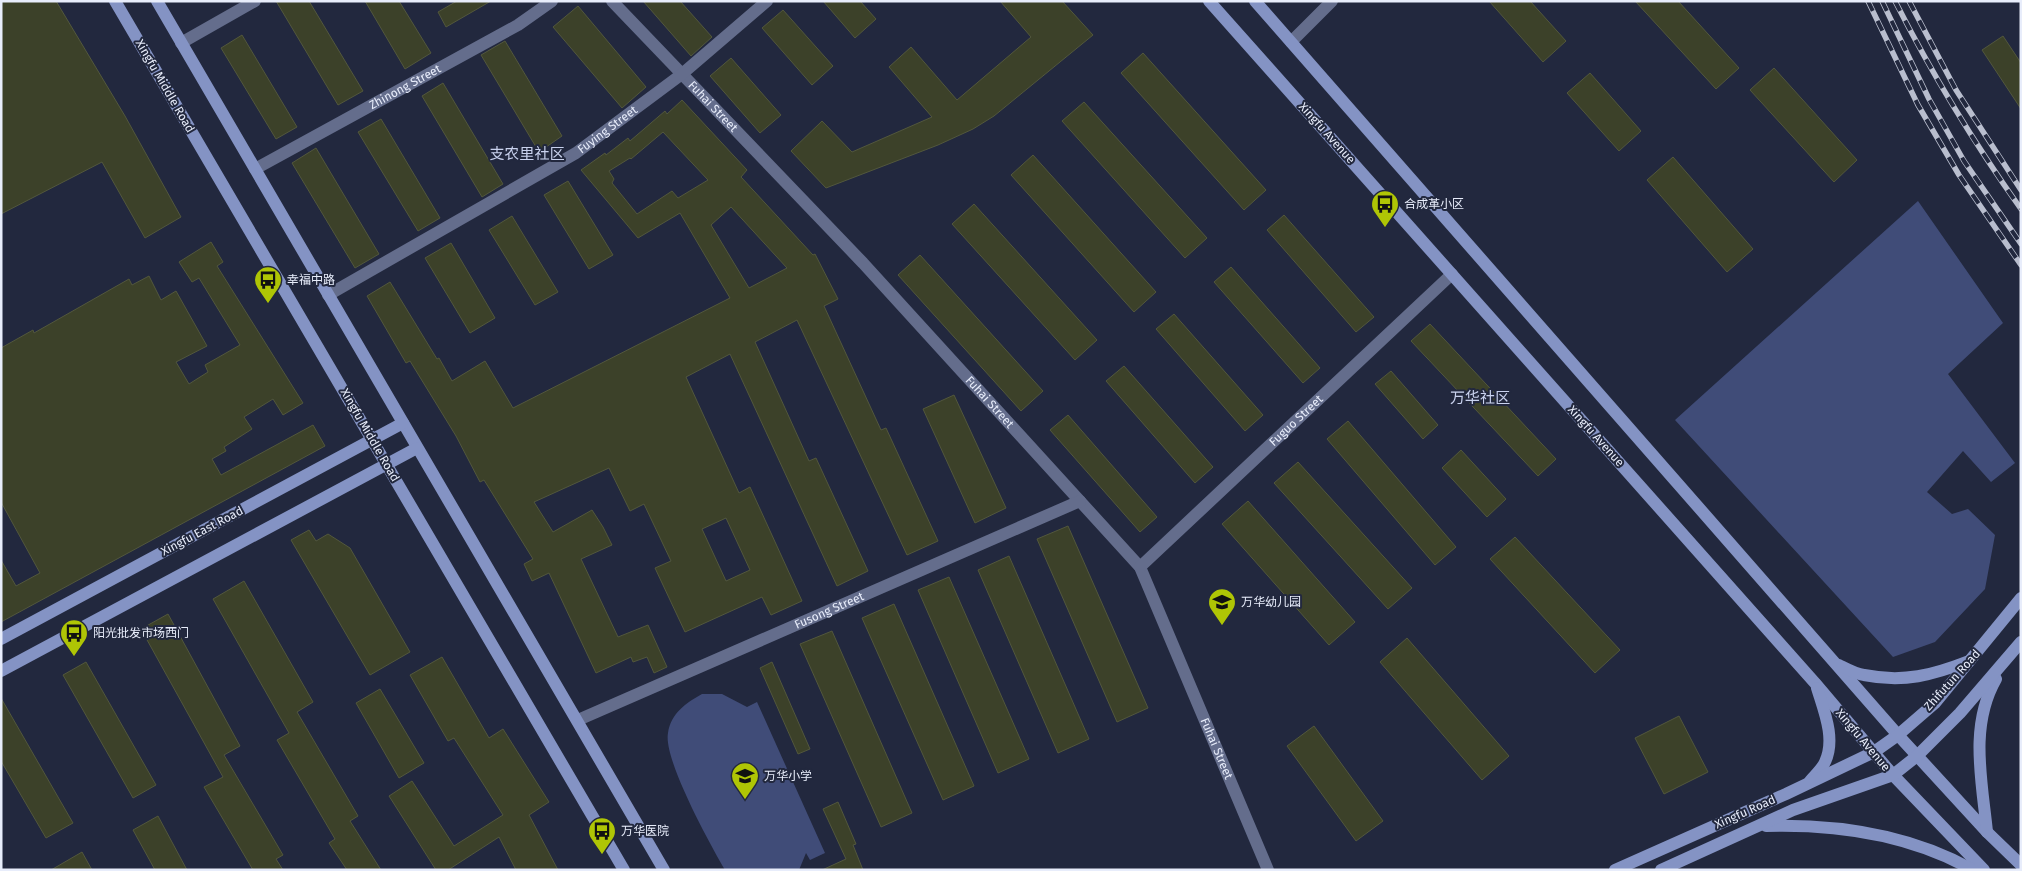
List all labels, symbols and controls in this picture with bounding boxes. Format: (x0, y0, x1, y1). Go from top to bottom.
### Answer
street label: Xingfu Middle Road (133, 37, 197, 135)
street label: Zhinong Street (367, 61, 444, 112)
street label: Fuhai Street (685, 78, 741, 135)
street label: Xingfu Avenue (1296, 100, 1358, 166)
street label: Fuying Street (575, 102, 641, 156)
district label: 支农里社区 (489, 145, 565, 163)
bus stop icon: 合成革小区 (1370, 189, 1400, 228)
place label: 合成革小区 (1404, 197, 1464, 211)
bus stop icon: 幸福中路 (253, 265, 283, 304)
place label: 幸福中路 (287, 273, 335, 287)
street label: Fuhai Street (963, 373, 1017, 431)
street label: Xingfu Middle Road (338, 386, 402, 484)
district label: 万华社区 (1450, 389, 1510, 407)
street label: Fuguo Street (1266, 392, 1326, 449)
street label: Xingfu Avenue (1565, 403, 1627, 469)
street label: Xingfu East Road (159, 504, 245, 558)
school or university icon: 万华幼儿园 (1207, 587, 1237, 626)
street label: Fusong Street (792, 589, 867, 632)
place label: 万华幼儿园 (1241, 595, 1301, 609)
bus stop icon: 阳光批发市场西门 (59, 618, 89, 657)
place label: 阳光批发市场西门 (93, 626, 189, 640)
street label: Zhifutun Road (1921, 647, 1983, 713)
street label: Xingfu Avenue (1833, 706, 1893, 774)
street label: Fuhai Street (1197, 716, 1236, 782)
school or university icon: 万华小学 (730, 761, 760, 800)
place label: 万华小学 (764, 769, 812, 783)
street label: Xingfu Road (1712, 792, 1778, 832)
bus stop icon: 万华医院 (587, 816, 617, 855)
place label: 万华医院 (621, 824, 669, 838)

